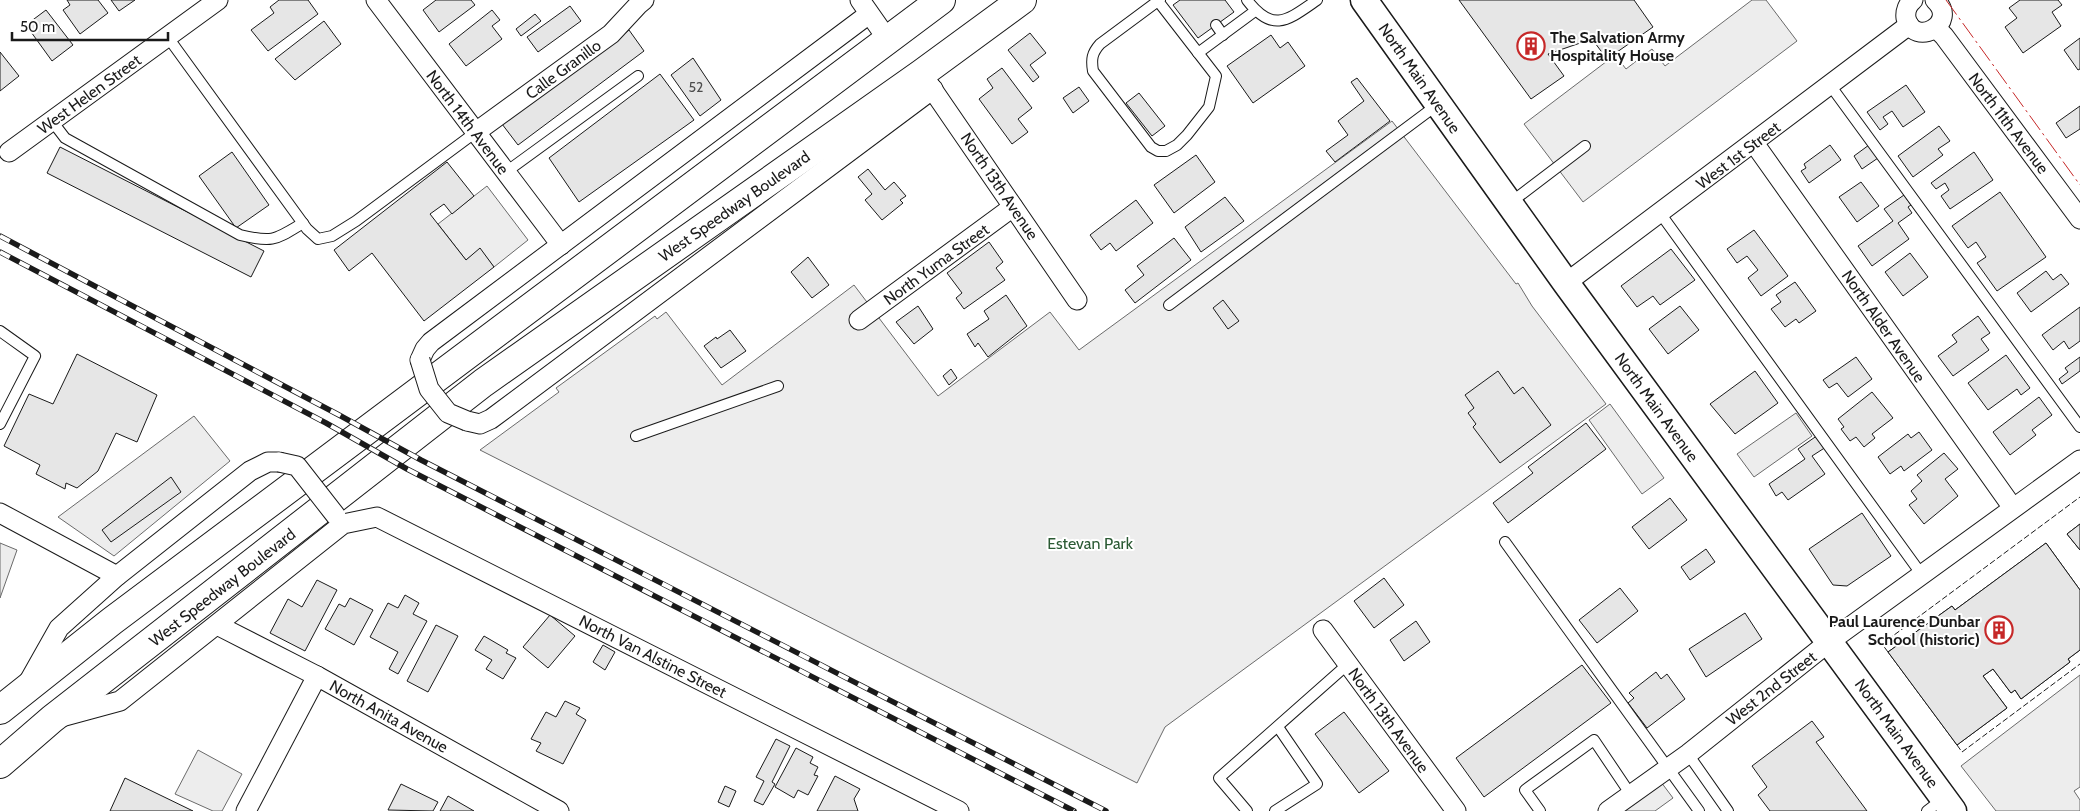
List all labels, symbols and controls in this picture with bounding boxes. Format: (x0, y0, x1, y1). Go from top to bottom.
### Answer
scale bar (12, 10, 169, 42)
text: 50 m (20, 18, 55, 36)
street label: North Main Avenue (1375, 20, 1465, 137)
place label: The Salvation Army Hospitality House (1550, 28, 1685, 65)
building icon: The Salvation Army Hospitality House (1516, 31, 1546, 61)
street label: Calle Granillo (522, 36, 605, 103)
street label: West Helen Street (34, 50, 145, 138)
street label: North 14th Avenue (422, 66, 513, 178)
street label: North 11th Avenue (1964, 69, 2053, 177)
house number: 52 (689, 78, 703, 96)
street label: West 1st Street (1693, 117, 1785, 193)
street label: North 13th Avenue (957, 129, 1042, 243)
street label: West Speedway Boulevard (655, 147, 813, 266)
street label: North Yuma Street (880, 220, 993, 309)
street label: North Alder Avenue (1838, 267, 1929, 386)
street label: North Main Avenue (1611, 349, 1702, 465)
street label: West Speedway Boulevard (146, 524, 299, 650)
park label: Estevan Park (1047, 534, 1134, 553)
street label: North Van Alstine Street (576, 611, 730, 702)
place label: Paul Laurence Dunbar School (historic) (1829, 612, 1981, 649)
building icon: Paul Laurence Dunbar School (historic) (1984, 615, 2014, 645)
street label: West 2nd Street (1722, 647, 1821, 730)
street label: North 13th Avenue (1344, 664, 1433, 776)
street label: North Main Avenue (1851, 675, 1942, 791)
street label: North Anita Avenue (326, 676, 451, 757)

